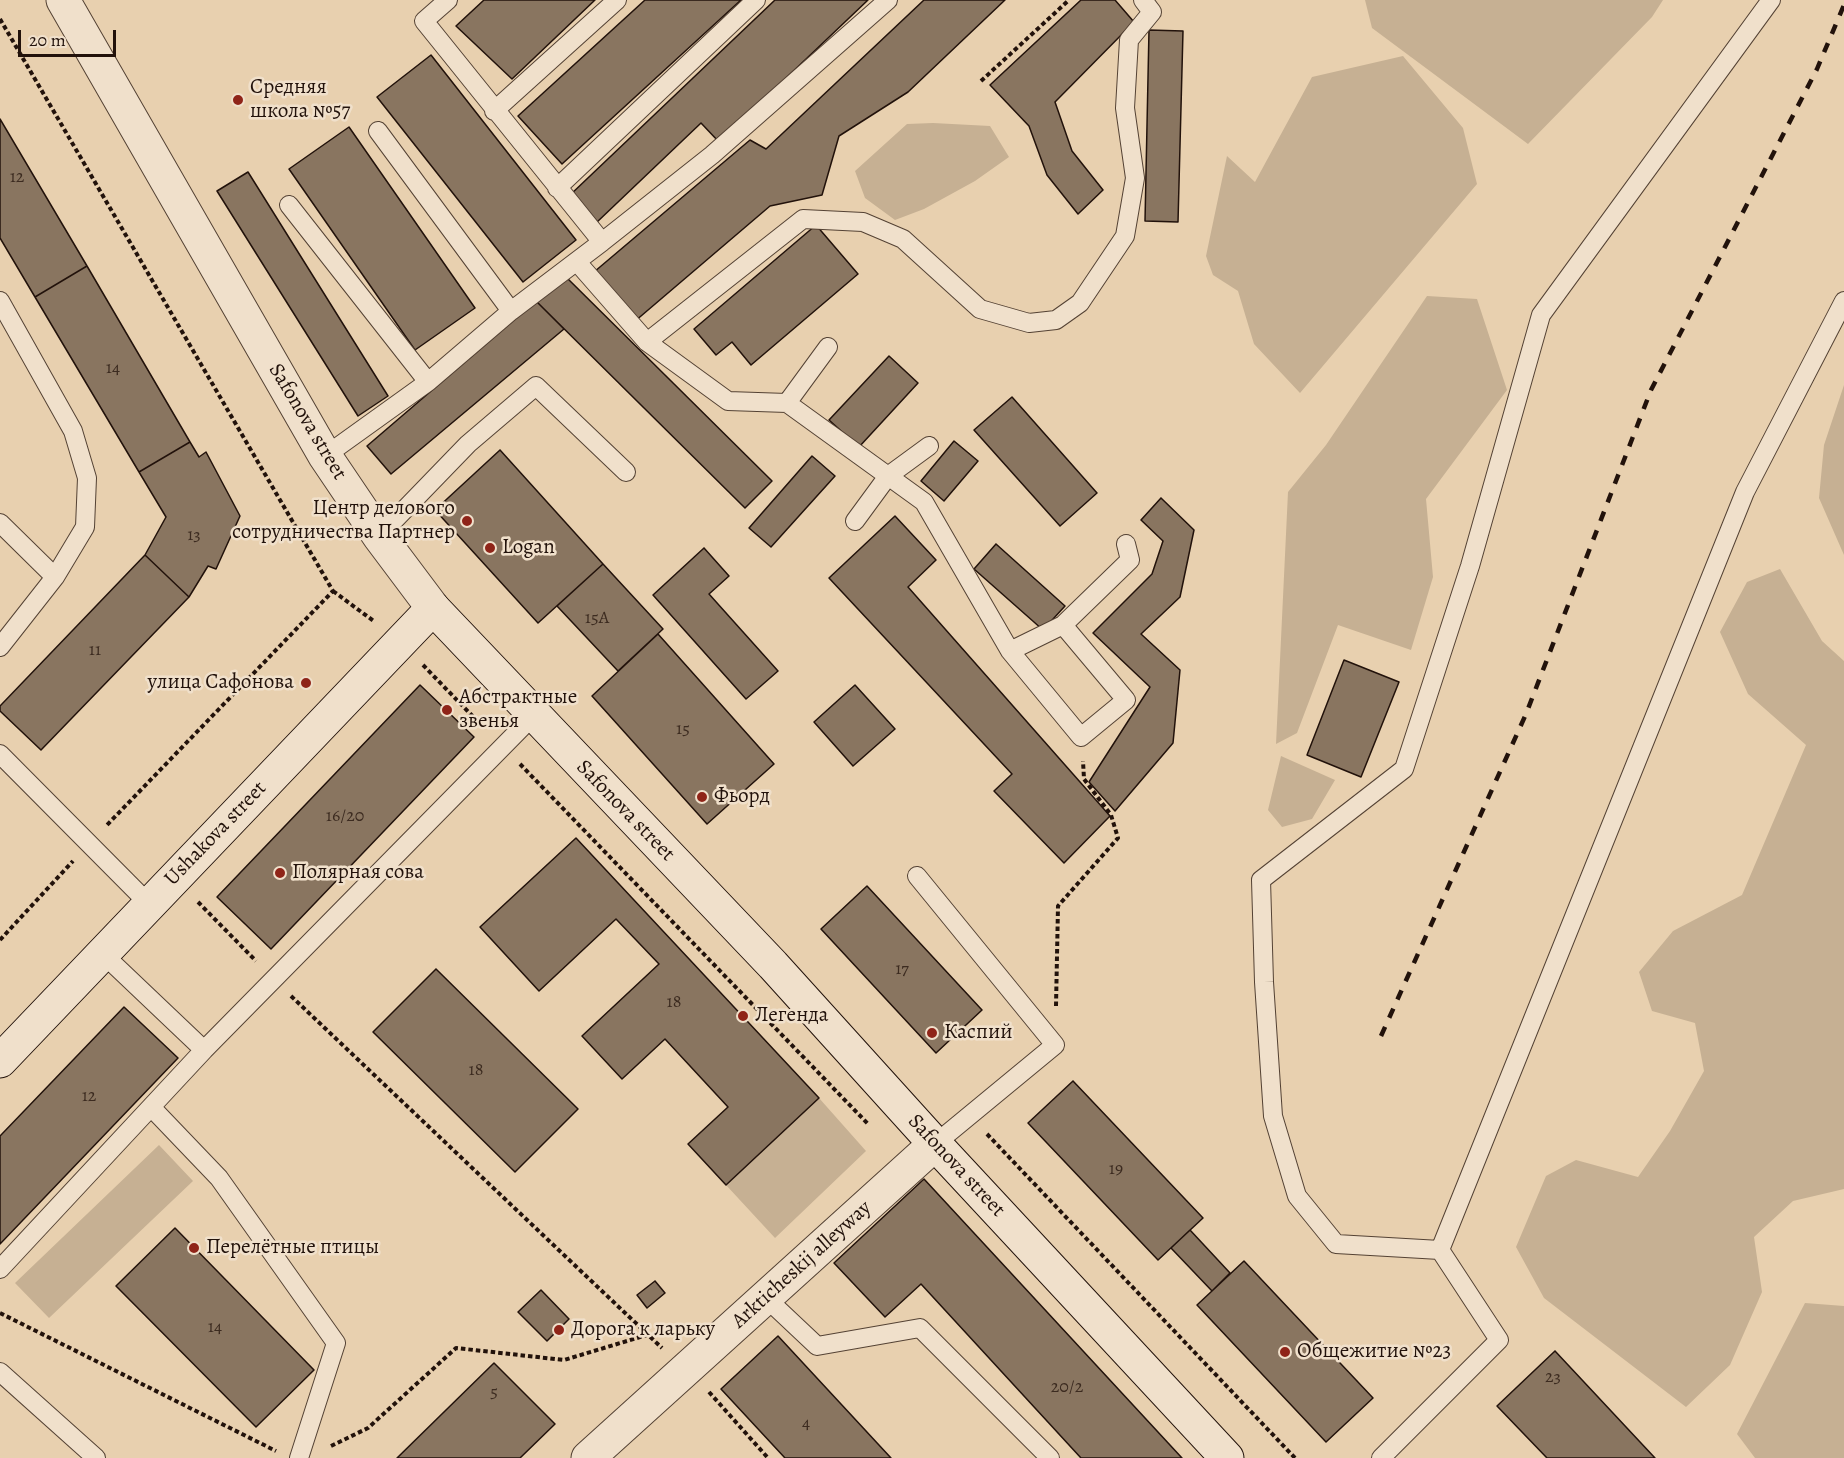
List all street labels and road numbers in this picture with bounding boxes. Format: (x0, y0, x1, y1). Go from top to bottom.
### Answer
street label: Safonova street (262, 359, 352, 485)
street label: Safonova street (570, 755, 680, 867)
street label: Ushakova street (160, 776, 272, 892)
street label: Safonova street (902, 1109, 1010, 1223)
street label: Arkticheskij alleyway (727, 1196, 877, 1334)

